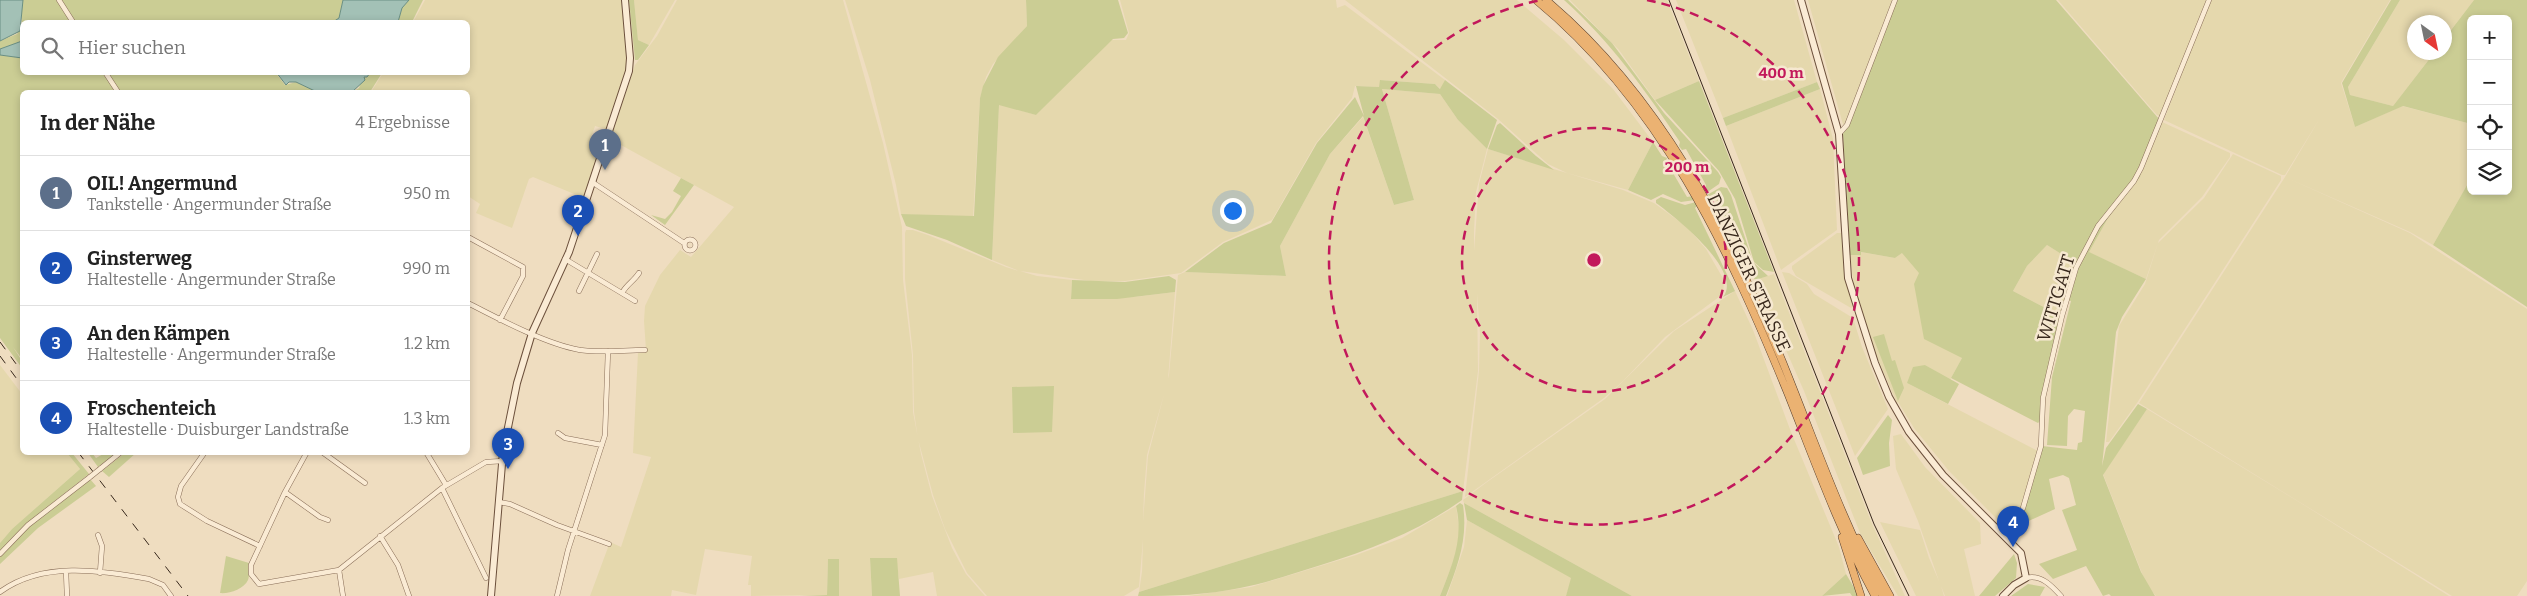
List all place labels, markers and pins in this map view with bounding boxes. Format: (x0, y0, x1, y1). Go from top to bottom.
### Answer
pin: 1 (589, 129, 621, 170)
pin: 2 (562, 195, 594, 236)
centre of rings (1585, 251, 1603, 269)
pin: 3 (492, 428, 524, 469)
pin: 4 (1997, 506, 2029, 547)

